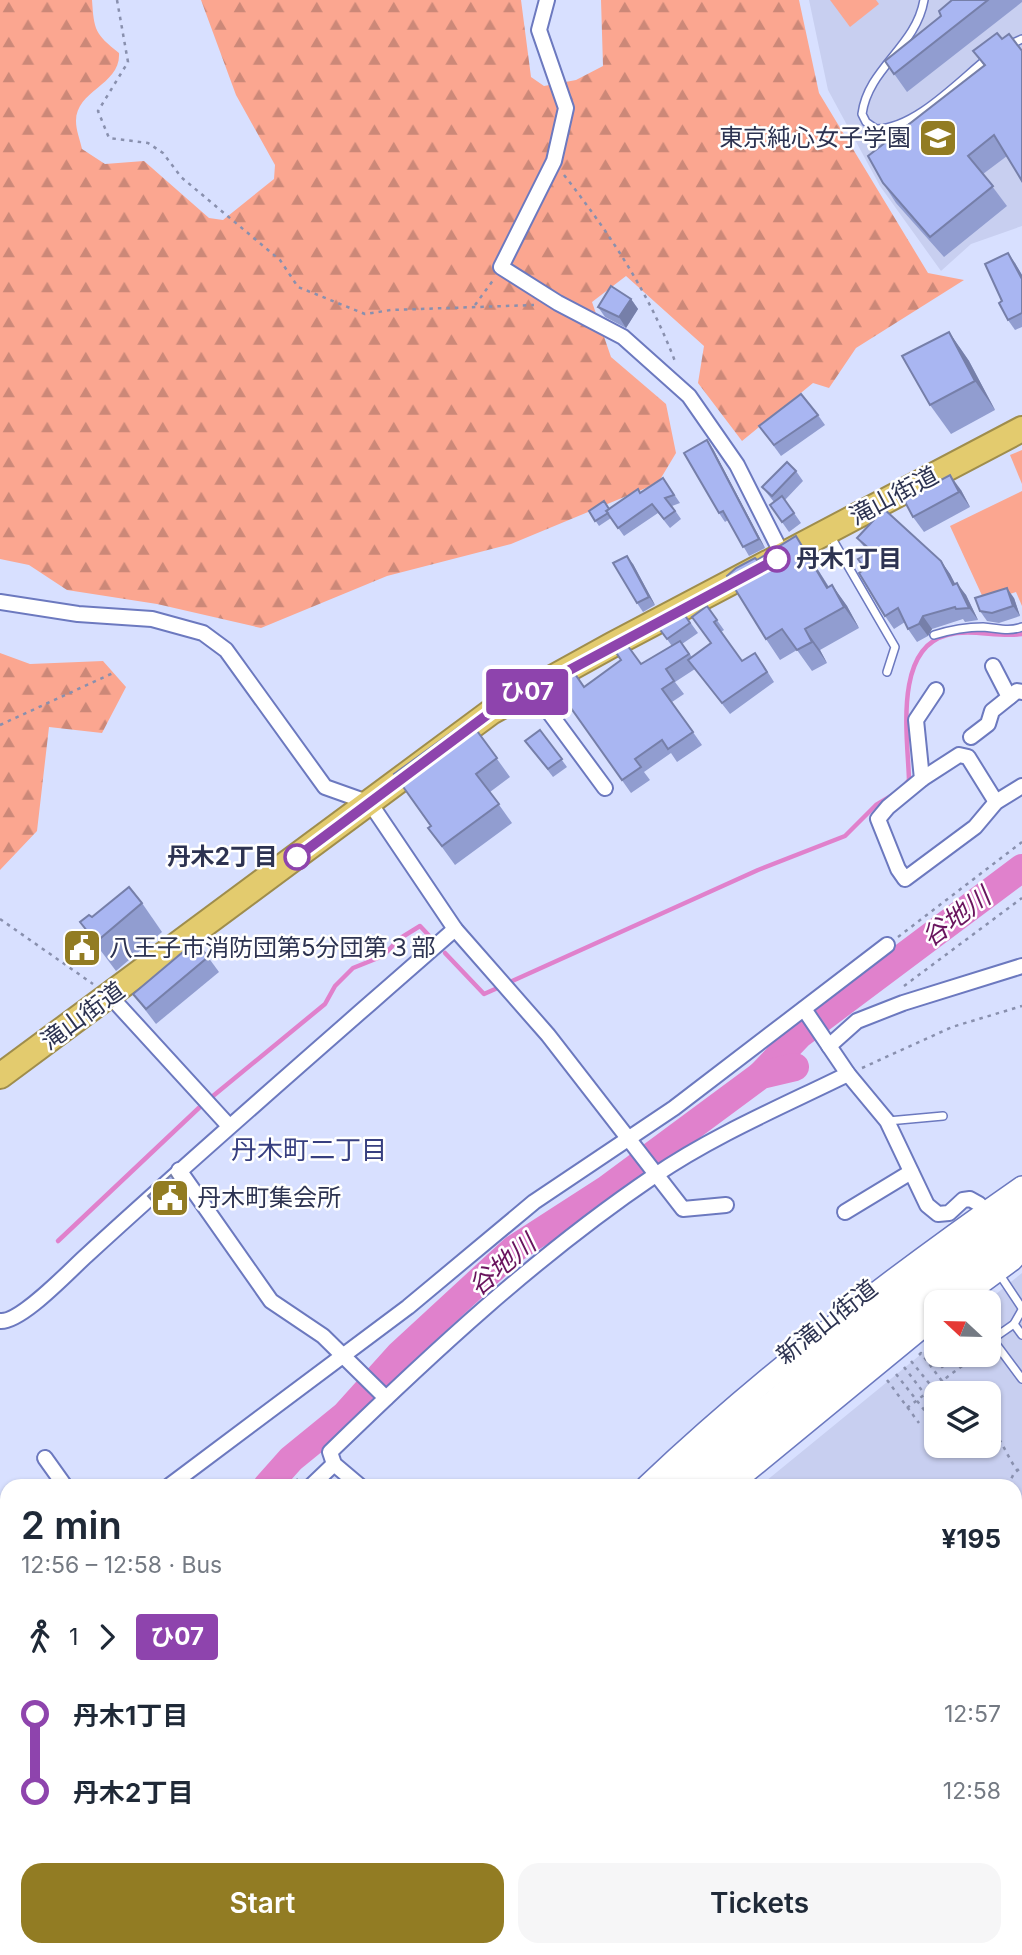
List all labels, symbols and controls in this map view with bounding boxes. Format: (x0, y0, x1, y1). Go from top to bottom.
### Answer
school or university icon: 東京純心女子学園 (917, 117, 959, 159)
place label: 東京純心女子学園 (719, 123, 911, 152)
street label: 滝山街道 (845, 460, 943, 531)
place label: 丹木1丁目 (796, 544, 902, 573)
marker: 丹木1丁目 (764, 546, 790, 572)
line badge: ひ07 (487, 669, 567, 715)
text: ひ07 (500, 677, 554, 706)
place label: 丹木2丁目 (167, 842, 278, 871)
marker: 丹木2丁目 (284, 844, 310, 870)
water label: 谷地川 (915, 879, 999, 952)
public building icon: 八王子市消防団第5分団第３部 (61, 927, 103, 969)
place label: 八王子市消防団第5分団第３部 (109, 933, 436, 962)
street label: 滝山街道 (35, 976, 130, 1056)
district label: 丹木町二丁目 (231, 1134, 387, 1165)
public building icon: 丹木町集会所 (149, 1177, 191, 1219)
place label: 丹木町集会所 (197, 1183, 341, 1212)
water label: 谷地川 (462, 1226, 544, 1302)
street label: 新滝山街道 (770, 1273, 883, 1370)
north arrow (924, 1290, 1001, 1367)
map controls (924, 1290, 1001, 1458)
button: layers (924, 1381, 1001, 1458)
text: 2 min (21, 1502, 122, 1548)
text: ¥195 (941, 1523, 1001, 1554)
text: 12:56 – 12:58 · Bus (21, 1551, 222, 1579)
icon: walk (21, 1618, 59, 1656)
icon: forward (88, 1618, 126, 1656)
text: ひ07 (150, 1622, 204, 1651)
text: 1 (69, 1623, 78, 1651)
text: 丹木1丁目 (73, 1700, 188, 1731)
text: 12:57 (944, 1700, 1001, 1728)
text: 丹木2丁目 (73, 1777, 193, 1808)
text: 12:58 (943, 1777, 1001, 1805)
button: Start (21, 1863, 504, 1943)
button: Tickets (518, 1863, 1001, 1943)

